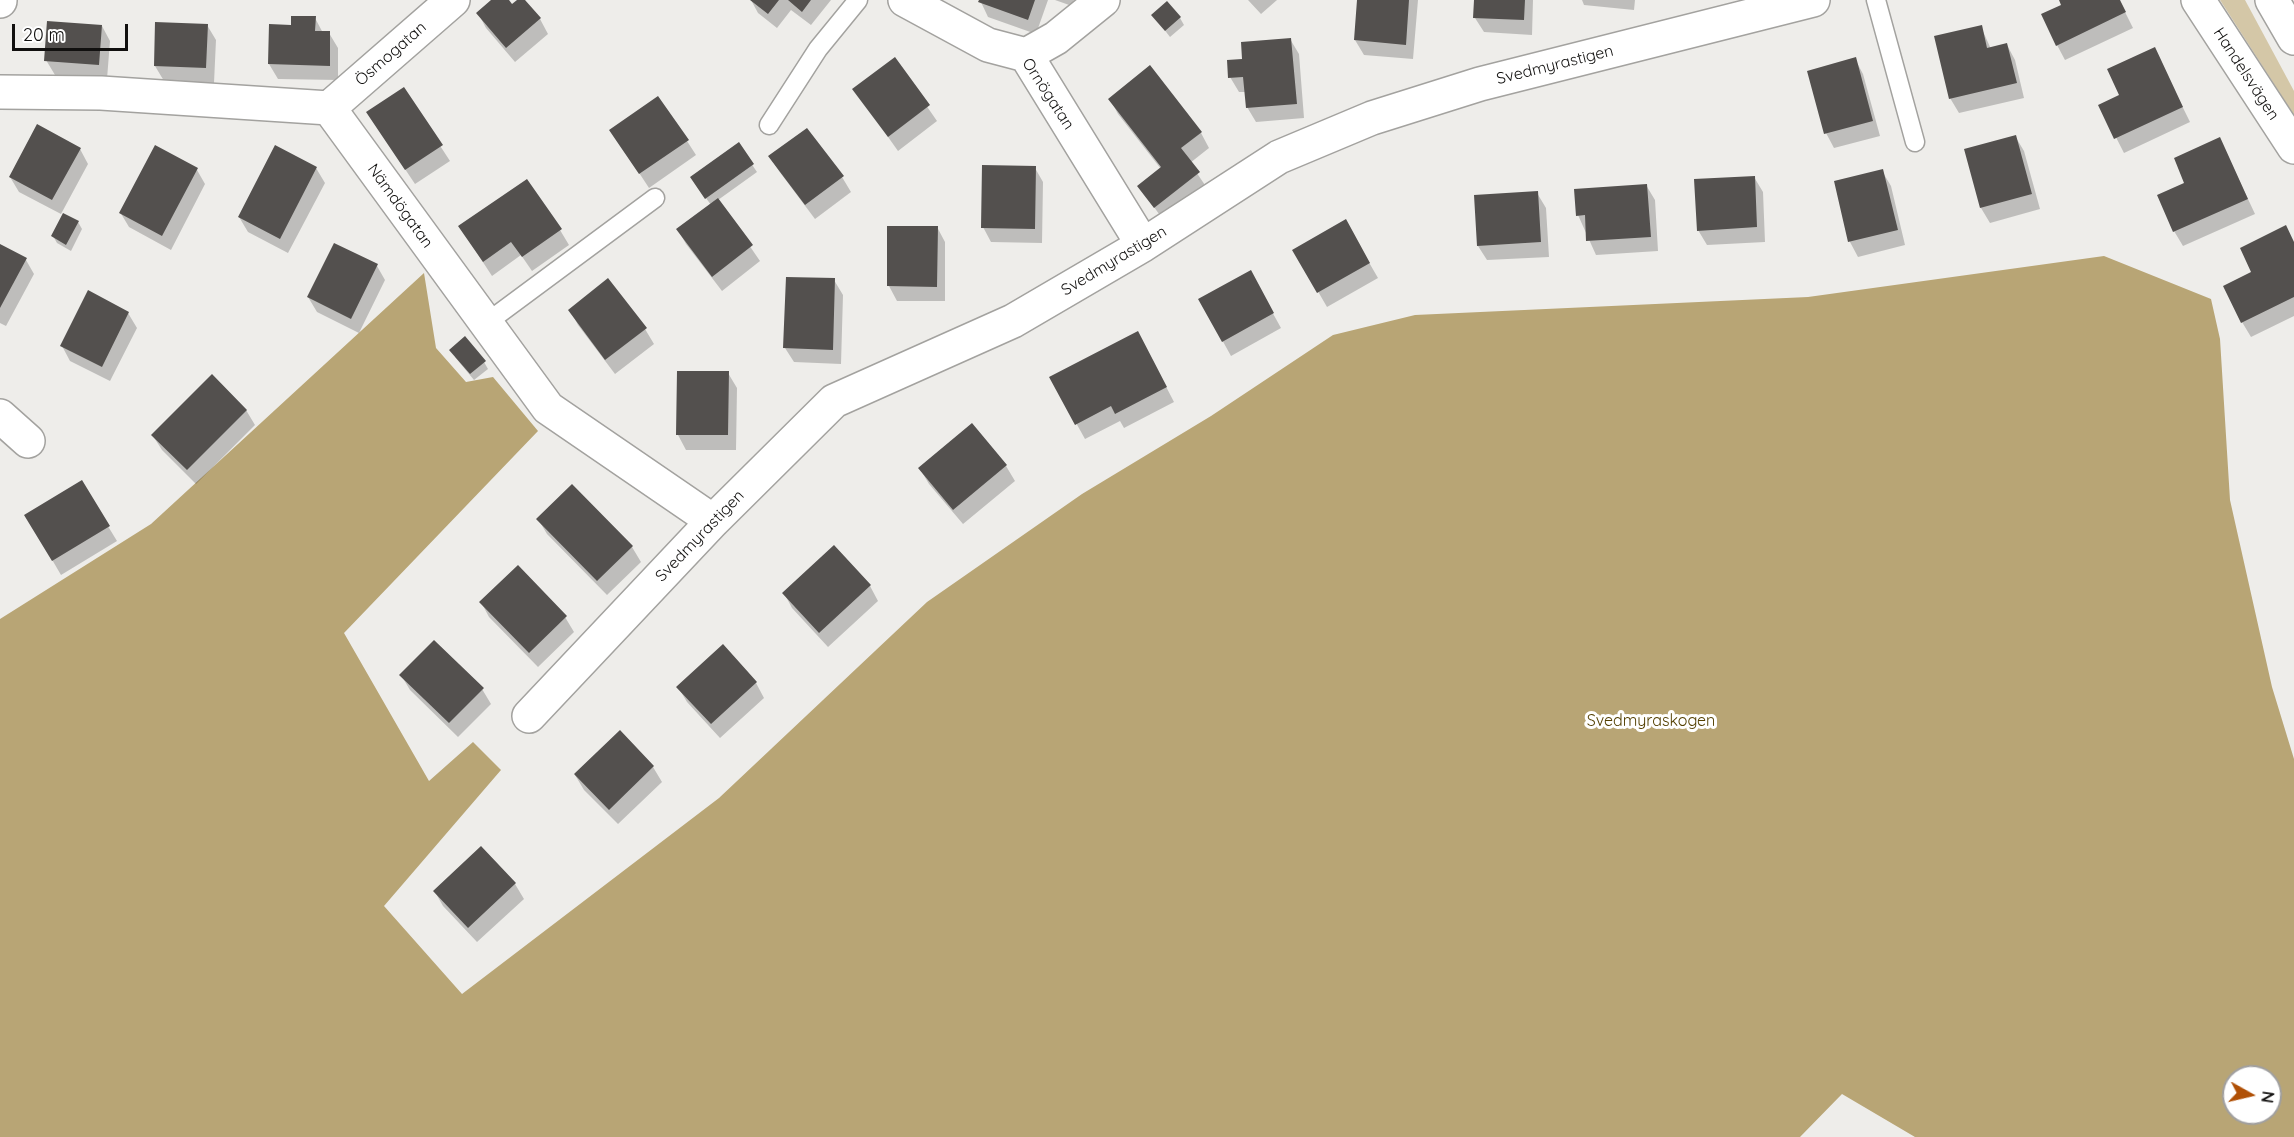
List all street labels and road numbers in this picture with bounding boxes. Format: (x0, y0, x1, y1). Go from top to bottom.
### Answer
street label: Ösmogatan (352, 18, 430, 90)
street label: Handelsvägen (2209, 24, 2283, 124)
street label: Svedmyrastigen (1495, 41, 1615, 89)
street label: Ornögatan (1018, 55, 1078, 133)
street label: Nämdögatan (363, 160, 437, 252)
street label: Svedmyrastigen (1058, 222, 1170, 300)
street label: Svedmyrastigen (652, 486, 748, 586)

